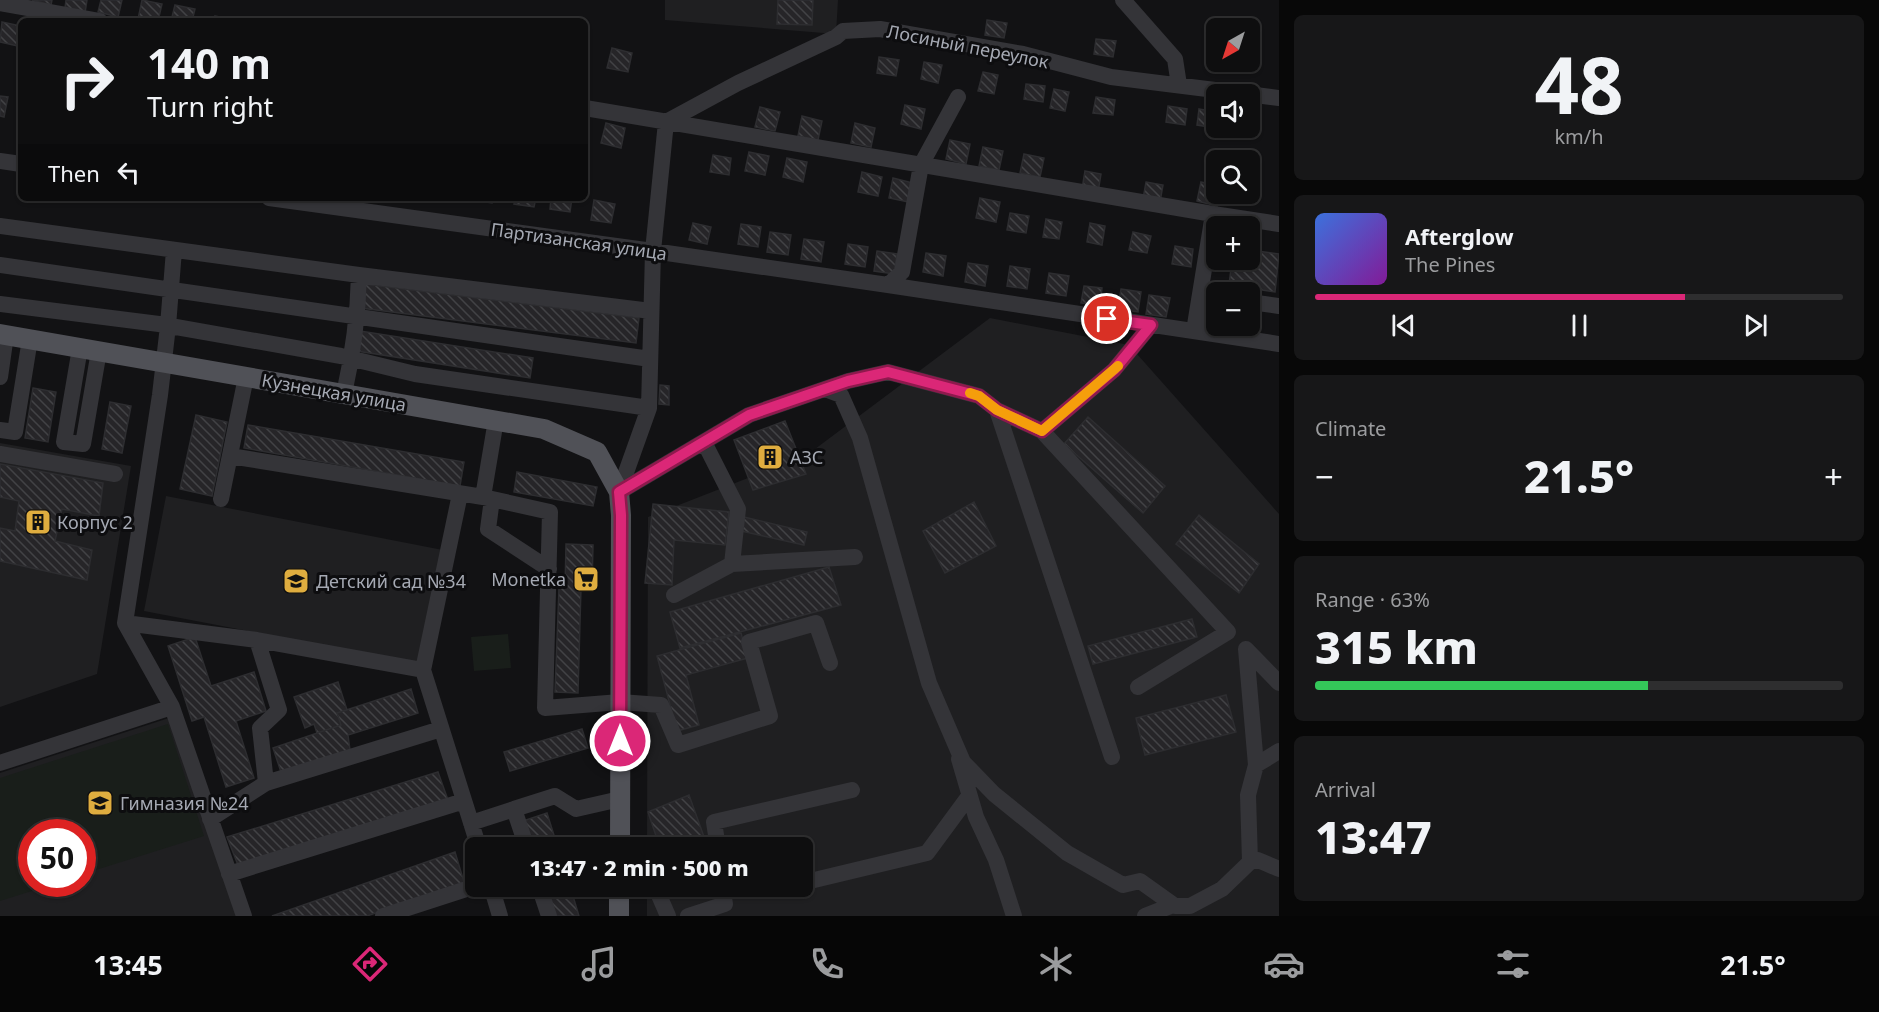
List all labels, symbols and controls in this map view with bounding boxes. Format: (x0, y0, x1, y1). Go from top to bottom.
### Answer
north arrow (1206, 18, 1260, 72)
map controls (1206, 18, 1260, 336)
street label: Лосиный переулок (885, 19, 1051, 74)
text: 48 (1534, 31, 1624, 137)
text: 140 m (147, 34, 271, 91)
icon: right (48, 42, 126, 120)
button: sound (1206, 84, 1260, 138)
text: Turn right (147, 88, 273, 125)
text: km/h (1554, 123, 1604, 150)
button: search (1206, 150, 1260, 204)
icon: left (112, 156, 145, 189)
text: Then (48, 158, 100, 188)
button: + (1206, 216, 1260, 270)
street label: Партизанская улица (489, 217, 669, 265)
text: Afterglow (1405, 221, 1514, 251)
text: The Pines (1405, 251, 1495, 278)
button: − (1206, 282, 1260, 336)
pin (1081, 293, 1132, 344)
icon: arrive (1090, 302, 1123, 335)
icon: previous (1387, 309, 1420, 342)
icon: pause (1563, 309, 1596, 342)
icon: next (1739, 309, 1772, 342)
street label: Кузнецкая улица (260, 367, 408, 417)
text: Climate (1315, 415, 1386, 442)
building icon: АЗС (755, 442, 785, 472)
place label: АЗС (790, 445, 823, 469)
text: 21.5° (1524, 445, 1634, 506)
text: − (1315, 454, 1334, 499)
text: + (1824, 454, 1843, 499)
building icon: Корпус 2 (23, 507, 53, 537)
place label: Корпус 2 (57, 510, 133, 534)
supermarket icon: Monetka (571, 564, 601, 594)
school or university icon: Детский сад №34 (281, 566, 311, 596)
place label: Monetka (491, 567, 566, 591)
place label: Детский сад №34 (316, 569, 466, 593)
text: Range · 63% (1315, 586, 1430, 613)
text: 315 km (1315, 616, 1478, 677)
position arrow (588, 709, 652, 773)
text: Arrival (1315, 776, 1376, 803)
school or university icon: Гимназия №24 (85, 788, 115, 818)
place label: Гимназия №24 (120, 791, 249, 815)
text: 13:47 (1315, 806, 1432, 867)
speed limit sign: 50 (18, 819, 96, 897)
text: 13:47 · 2 min · 500 m (529, 852, 749, 882)
icon: directions (349, 943, 391, 985)
icon: music (578, 943, 620, 985)
icon: phone (806, 943, 848, 985)
icon: climate (1035, 943, 1077, 985)
icon: car (1263, 943, 1305, 985)
icon: filters (1492, 943, 1534, 985)
text: 13:45 (93, 946, 163, 983)
text: 21.5° (1720, 946, 1786, 983)

